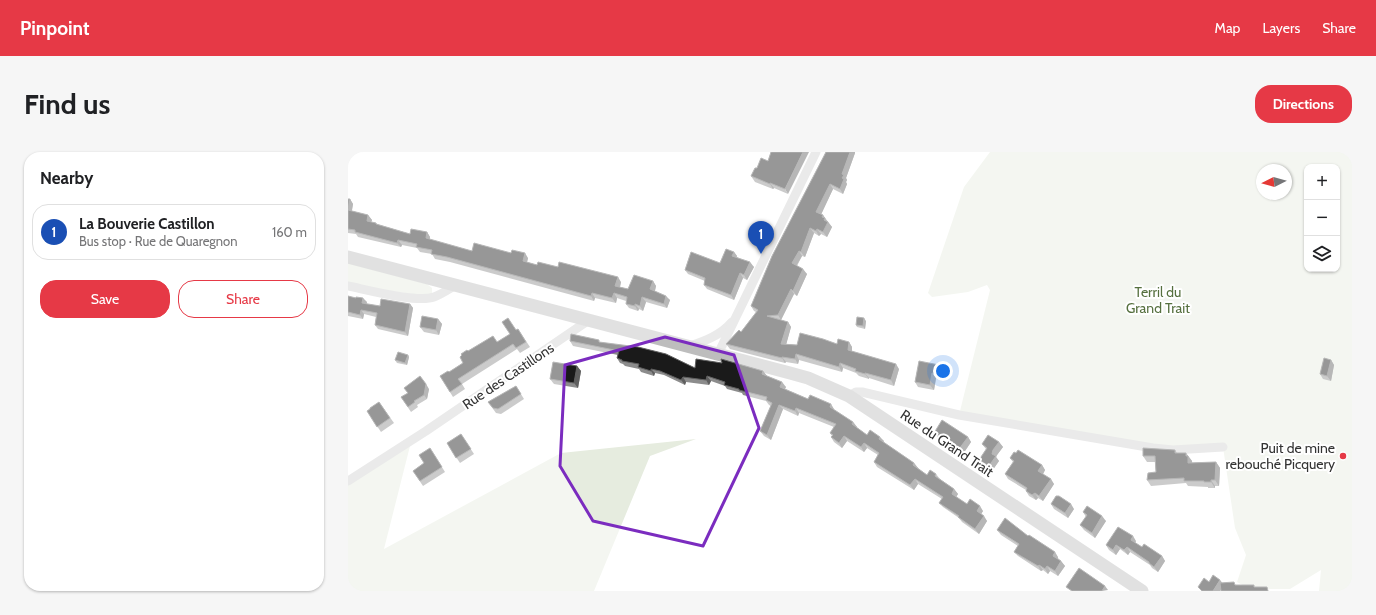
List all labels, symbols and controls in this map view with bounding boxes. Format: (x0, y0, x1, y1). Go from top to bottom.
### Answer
text: Pinpoint (20, 17, 89, 40)
text: Map (1215, 19, 1240, 37)
text: Layers (1262, 19, 1300, 37)
text: Share (1322, 19, 1356, 37)
button: Directions (1255, 85, 1352, 123)
text: Find us (24, 87, 110, 121)
north arrow (1256, 164, 1292, 200)
map controls (1304, 164, 1340, 272)
button: + (1304, 164, 1340, 200)
text: Nearby (40, 168, 93, 188)
button: − (1304, 200, 1340, 236)
text: La Bouverie Castillon (79, 215, 215, 233)
pin: 1 (748, 221, 774, 254)
text: 1 (52, 224, 56, 240)
text: 160 m (272, 224, 307, 240)
text: Bus stop · Rue de Quaregnon (79, 233, 237, 249)
button: layers (1304, 236, 1340, 272)
button: Save (40, 280, 170, 318)
button: Share (178, 280, 308, 318)
park label: Terril du Grand Trait (1126, 283, 1190, 317)
street label: Rue des Castillons (459, 339, 557, 413)
your location (933, 361, 953, 381)
street label: Rue du Grand Trait (897, 405, 997, 481)
place label: Puit de mine rebouché Picquery (1226, 439, 1335, 473)
marker: Puit de mine rebouché Picquery (1338, 451, 1348, 461)

